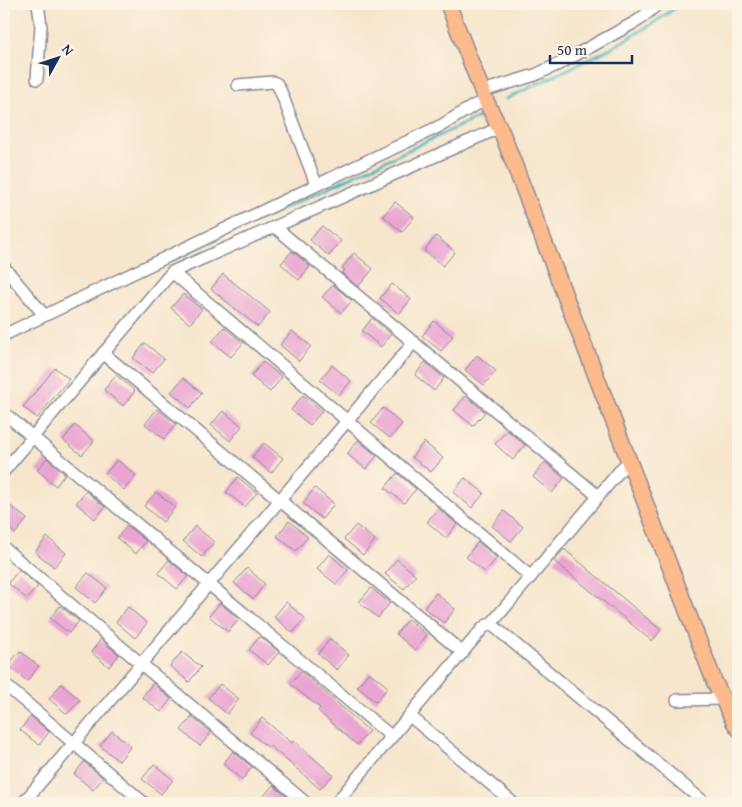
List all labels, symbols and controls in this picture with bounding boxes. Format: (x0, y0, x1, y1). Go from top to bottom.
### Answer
north arrow (32, 32, 82, 82)
scale bar (550, 32, 632, 64)
text: 50 m (557, 39, 588, 60)
text: N (57, 40, 79, 60)

